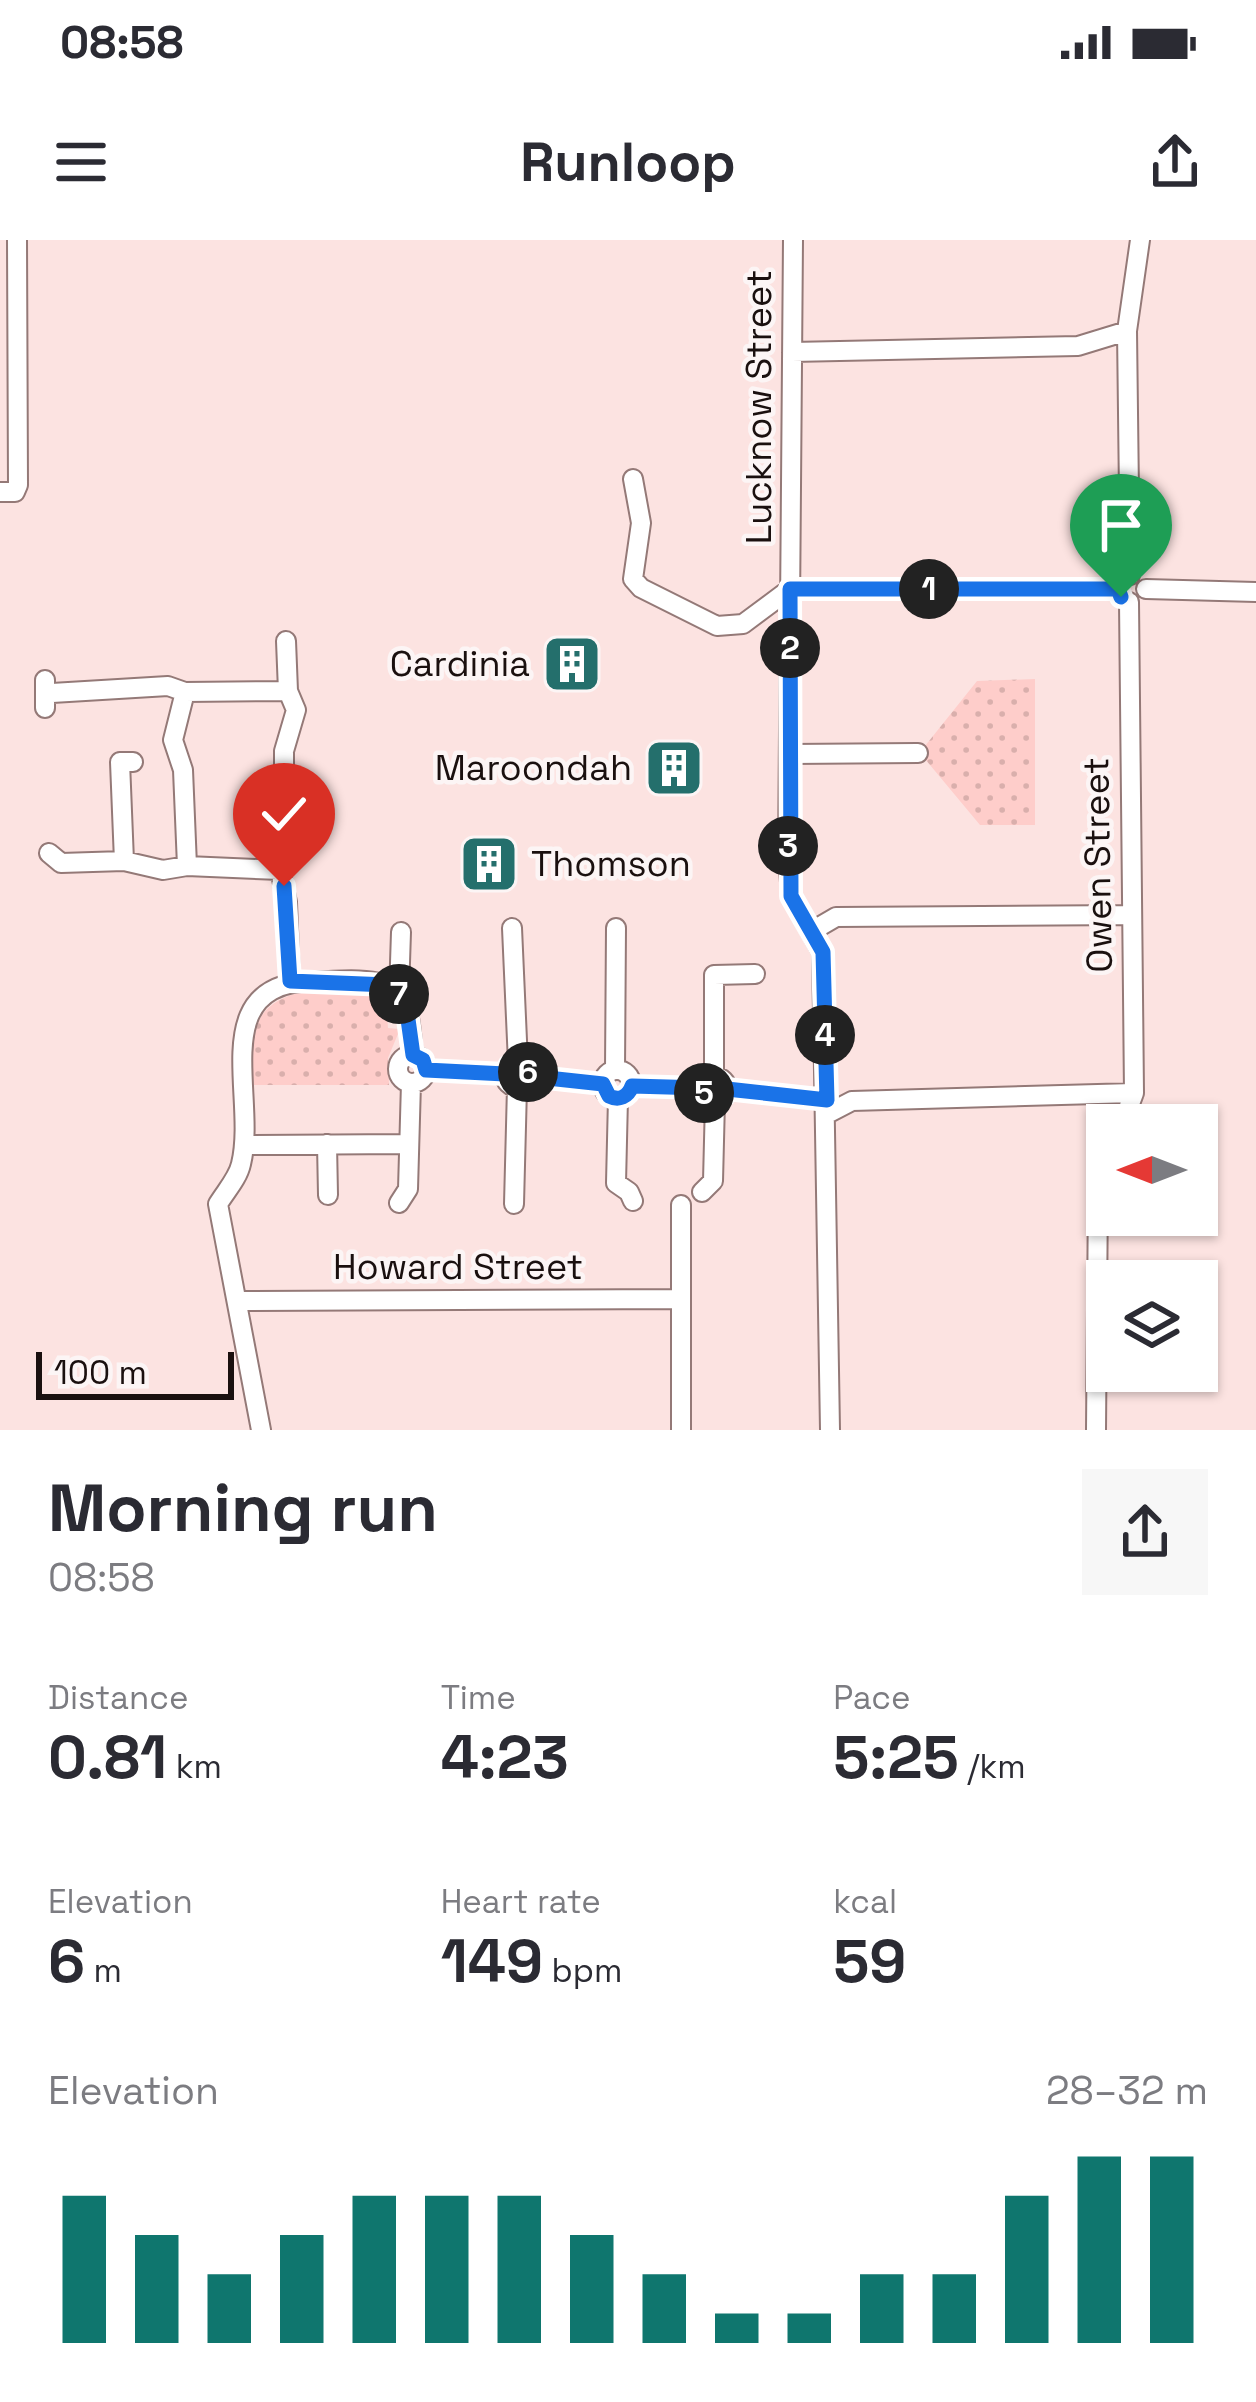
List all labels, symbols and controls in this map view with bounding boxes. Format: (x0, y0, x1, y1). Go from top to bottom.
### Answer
text: 08:58 (60, 14, 184, 71)
text: Runloop (520, 128, 736, 197)
icon: menu (48, 129, 114, 195)
icon: share (1142, 129, 1208, 195)
street label: Lucknow Street (736, 270, 782, 544)
pin (1070, 474, 1172, 597)
icon: arrive (1088, 492, 1154, 558)
pin: 1 (899, 559, 959, 619)
text: 1 (922, 568, 936, 610)
pin: 2 (760, 618, 820, 678)
text: 2 (780, 627, 800, 669)
building icon: Cardinia (541, 633, 603, 695)
place label: Cardinia (390, 641, 530, 687)
building icon: Maroondah (643, 737, 705, 799)
place label: Maroondah (435, 745, 632, 791)
street label: Owen Street (1073, 757, 1123, 973)
pin (233, 763, 335, 886)
icon: check (251, 781, 317, 847)
pin: 3 (758, 816, 818, 876)
text: 3 (778, 825, 798, 867)
building icon: Thomson (458, 833, 520, 895)
place label: Thomson (531, 841, 691, 887)
pin: 7 (369, 964, 429, 1024)
text: 7 (390, 973, 408, 1015)
pin: 4 (795, 1005, 855, 1065)
text: 4 (815, 1014, 836, 1056)
pin: 6 (498, 1042, 558, 1102)
text: 6 (518, 1051, 538, 1093)
pin: 5 (674, 1063, 734, 1123)
text: 5 (694, 1072, 714, 1114)
north arrow (1086, 1104, 1218, 1236)
map controls (1086, 1104, 1218, 1392)
street label: Howard Street (333, 1244, 583, 1290)
button: layers (1086, 1260, 1218, 1392)
scale bar (36, 1346, 234, 1399)
text: 100 m (54, 1352, 147, 1394)
text: Morning run (48, 1466, 438, 1550)
button: share (1082, 1469, 1208, 1595)
text: 08:58 (48, 1553, 155, 1602)
text: Distance (48, 1677, 189, 1719)
text: Time (441, 1677, 516, 1719)
text: Pace (833, 1677, 911, 1719)
text: 0.81 (48, 1719, 167, 1796)
text: 4:23 (441, 1719, 569, 1796)
text: 5:25 (833, 1719, 959, 1796)
text: km (167, 1746, 222, 1788)
text: /km (959, 1746, 1026, 1788)
text: Elevation (48, 1881, 193, 1923)
text: Heart rate (441, 1881, 601, 1923)
text: kcal (833, 1881, 897, 1923)
text: 6 (48, 1923, 85, 2000)
text: 149 (441, 1923, 543, 2000)
text: 59 (833, 1923, 906, 2000)
text: m (85, 1950, 122, 1992)
text: bpm (543, 1950, 622, 1992)
text: Elevation (48, 2066, 219, 2115)
text: 28–32 m (1046, 2066, 1208, 2115)

